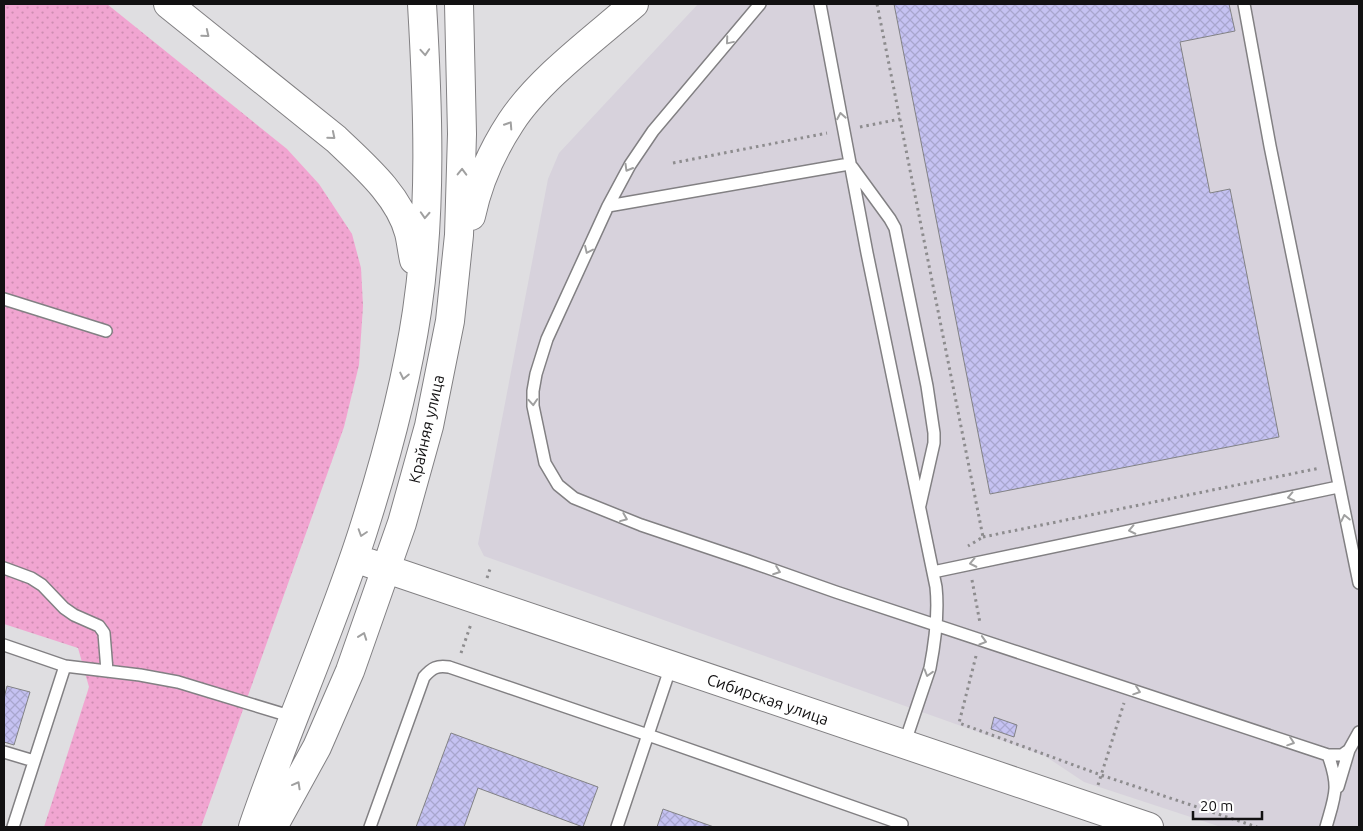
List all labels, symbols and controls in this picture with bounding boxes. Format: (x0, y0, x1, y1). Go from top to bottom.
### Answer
one-way arrow (200, 29, 209, 38)
one-way arrow (726, 36, 735, 45)
one-way arrow (419, 49, 430, 57)
one-way arrow (836, 111, 846, 120)
one-way arrow (503, 121, 513, 130)
one-way arrow (327, 130, 336, 139)
one-way arrow (624, 163, 634, 172)
one-way arrow (457, 167, 467, 175)
one-way arrow (420, 211, 431, 219)
one-way arrow (583, 245, 594, 254)
one-way arrow (400, 371, 410, 380)
street label: Крайняя улица (405, 373, 447, 485)
one-way arrow (528, 398, 539, 406)
one-way arrow (1286, 491, 1295, 502)
one-way arrow (619, 513, 627, 523)
one-way arrow (1340, 513, 1351, 522)
one-way arrow (1127, 524, 1136, 535)
one-way arrow (358, 528, 368, 536)
one-way arrow (968, 558, 977, 568)
one-way arrow (772, 565, 781, 575)
one-way arrow (357, 632, 367, 641)
one-way arrow (978, 635, 986, 645)
one-way arrow (923, 669, 933, 677)
street label: Сибирская улица (705, 670, 831, 728)
one-way arrow (1132, 685, 1141, 695)
one-way arrow (1287, 736, 1295, 746)
one-way arrow (291, 781, 301, 790)
scale bar (1193, 788, 1262, 820)
text: 20 m (1200, 797, 1233, 814)

